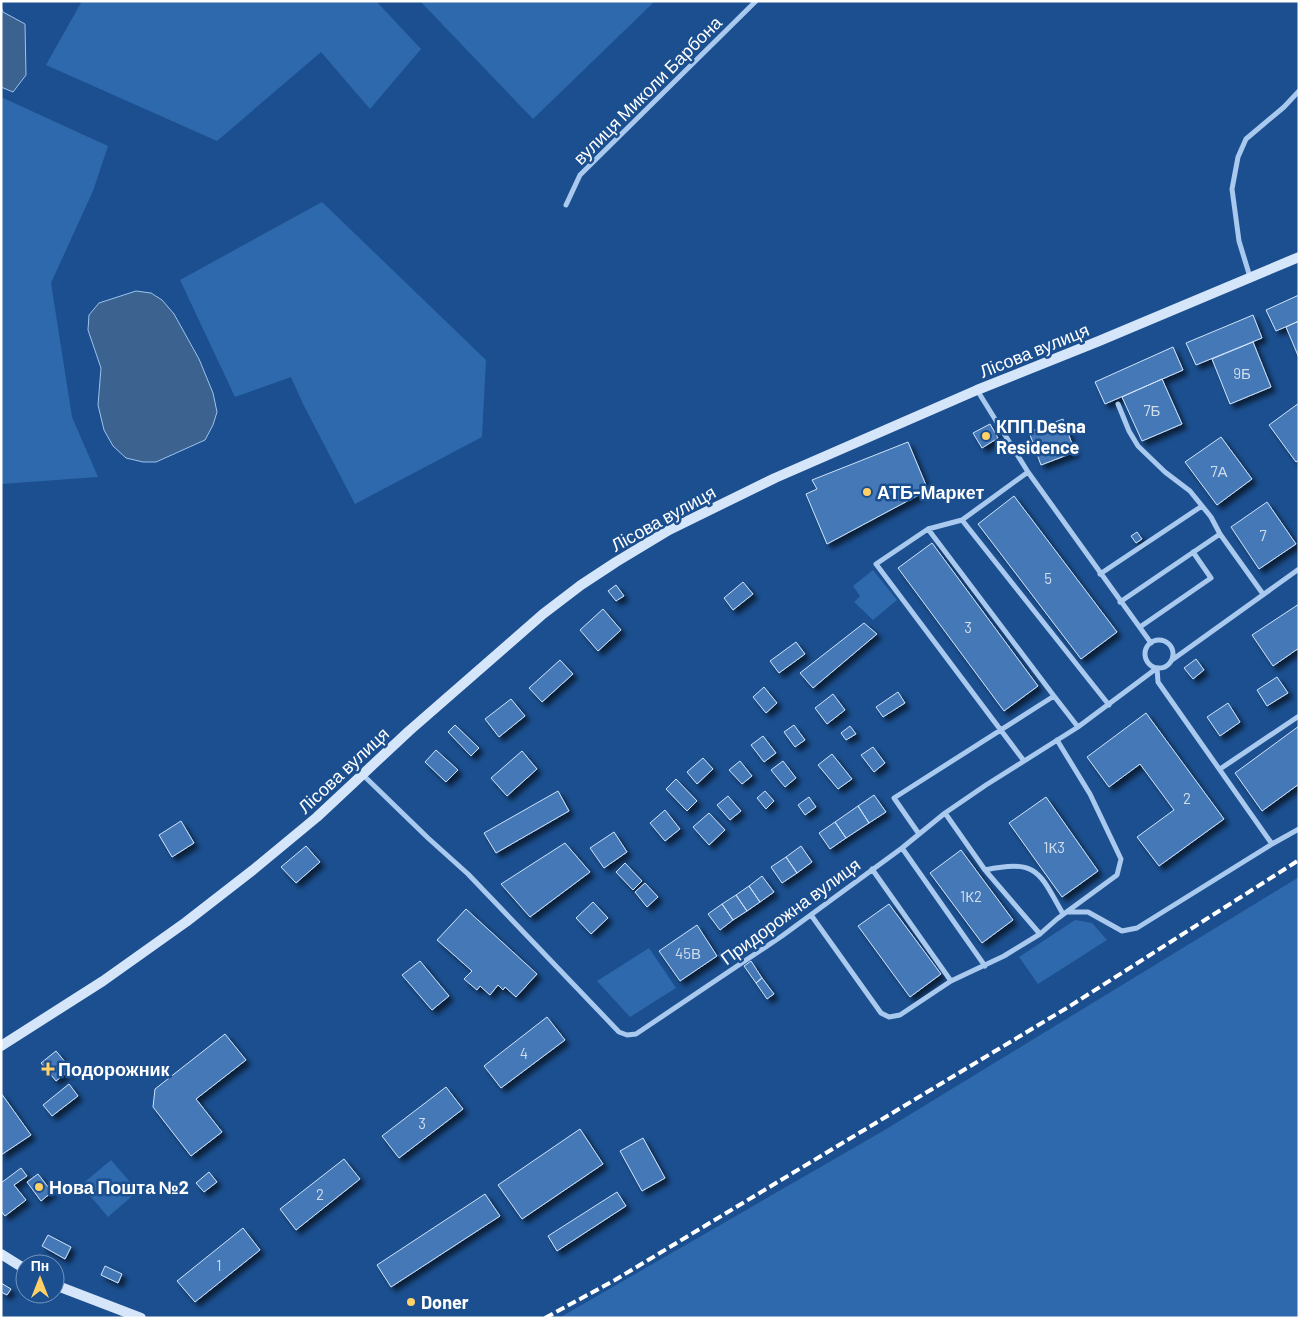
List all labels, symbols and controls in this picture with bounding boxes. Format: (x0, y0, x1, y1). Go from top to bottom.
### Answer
street label: вулиця Миколи Барбона (568, 10, 727, 169)
street label: Лісова вулиця (976, 318, 1092, 382)
house number: 9Б (1233, 364, 1251, 382)
house number: 7Б (1144, 401, 1161, 419)
place label: КПП Desna Residence (996, 415, 1086, 458)
marker: КПП Desna Residence (980, 430, 992, 442)
house number: 7А (1210, 462, 1228, 480)
street label: Лісова вулиця (607, 480, 719, 556)
place label: АТБ-Маркет (877, 481, 984, 503)
marker: АТБ-Маркет (861, 486, 873, 498)
house number: 7 (1259, 526, 1267, 544)
house number: 5 (1044, 569, 1052, 587)
house number: 3 (964, 618, 972, 636)
street label: Лісова вулиця (293, 722, 393, 818)
house number: 2 (1183, 789, 1191, 807)
house number: 1К3 (1043, 838, 1065, 856)
street label: Придорожна вулиця (716, 853, 864, 969)
house number: 1К2 (960, 887, 982, 905)
house number: 45В (675, 944, 701, 962)
house number: 4 (520, 1044, 528, 1062)
place label: Подорожник (58, 1058, 171, 1080)
marker: Подорожник (42, 1063, 54, 1075)
house number: 3 (418, 1114, 426, 1132)
place label: Нова Пошта №2 (49, 1176, 189, 1198)
marker: Нова Пошта №2 (33, 1181, 45, 1193)
house number: 2 (316, 1185, 324, 1203)
north arrow (15, 1254, 65, 1304)
house number: 1 (216, 1256, 222, 1274)
text: Пн (31, 1257, 49, 1274)
place label: Doner (421, 1291, 469, 1313)
marker: Doner (405, 1296, 417, 1308)

